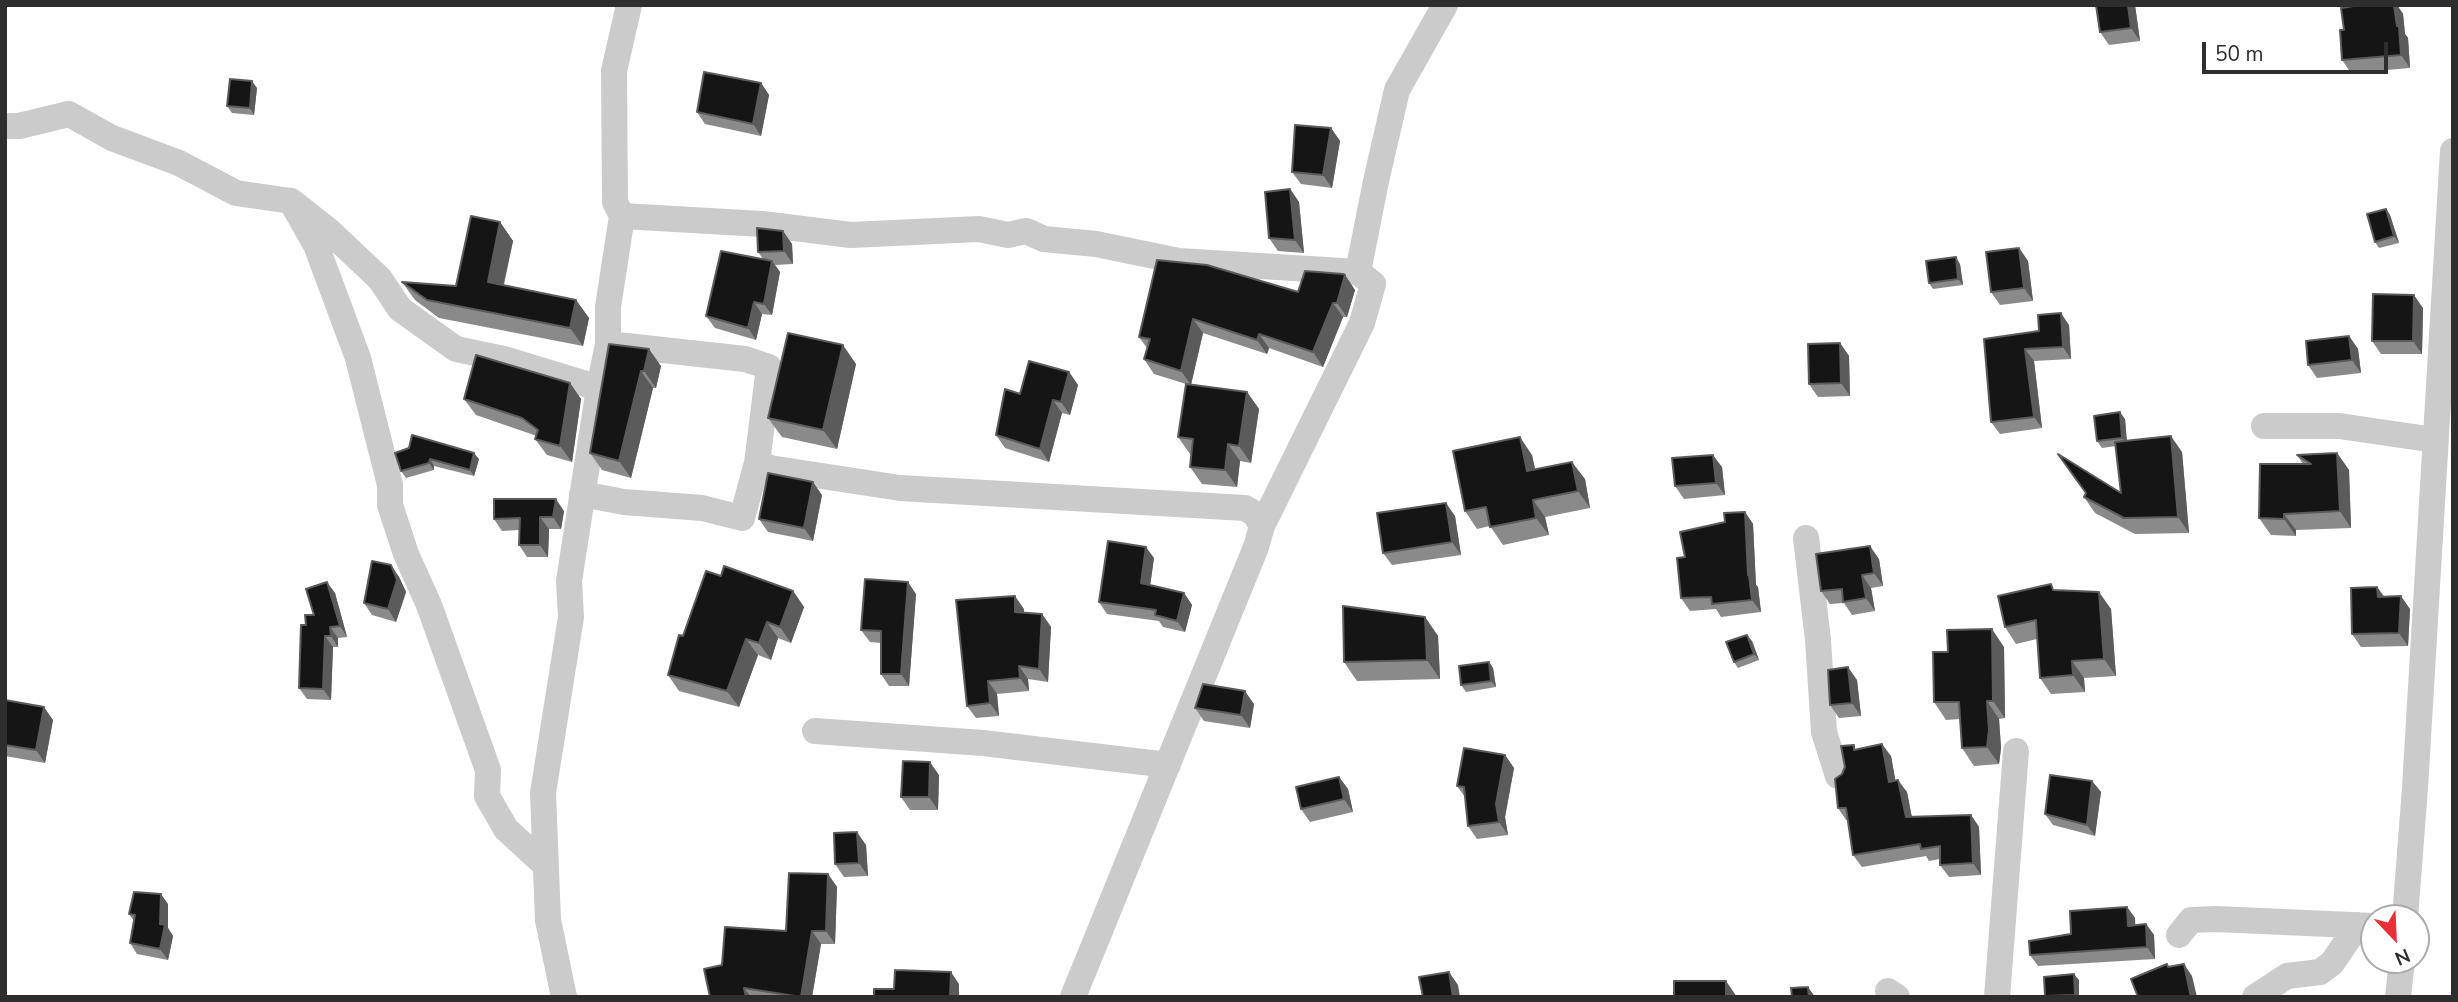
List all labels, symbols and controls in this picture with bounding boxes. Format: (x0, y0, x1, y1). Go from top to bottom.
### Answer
scale bar (2206, 28, 2392, 72)
text: 50 m (2215, 40, 2264, 68)
north arrow (2360, 904, 2430, 974)
text: N (2391, 942, 2414, 971)

